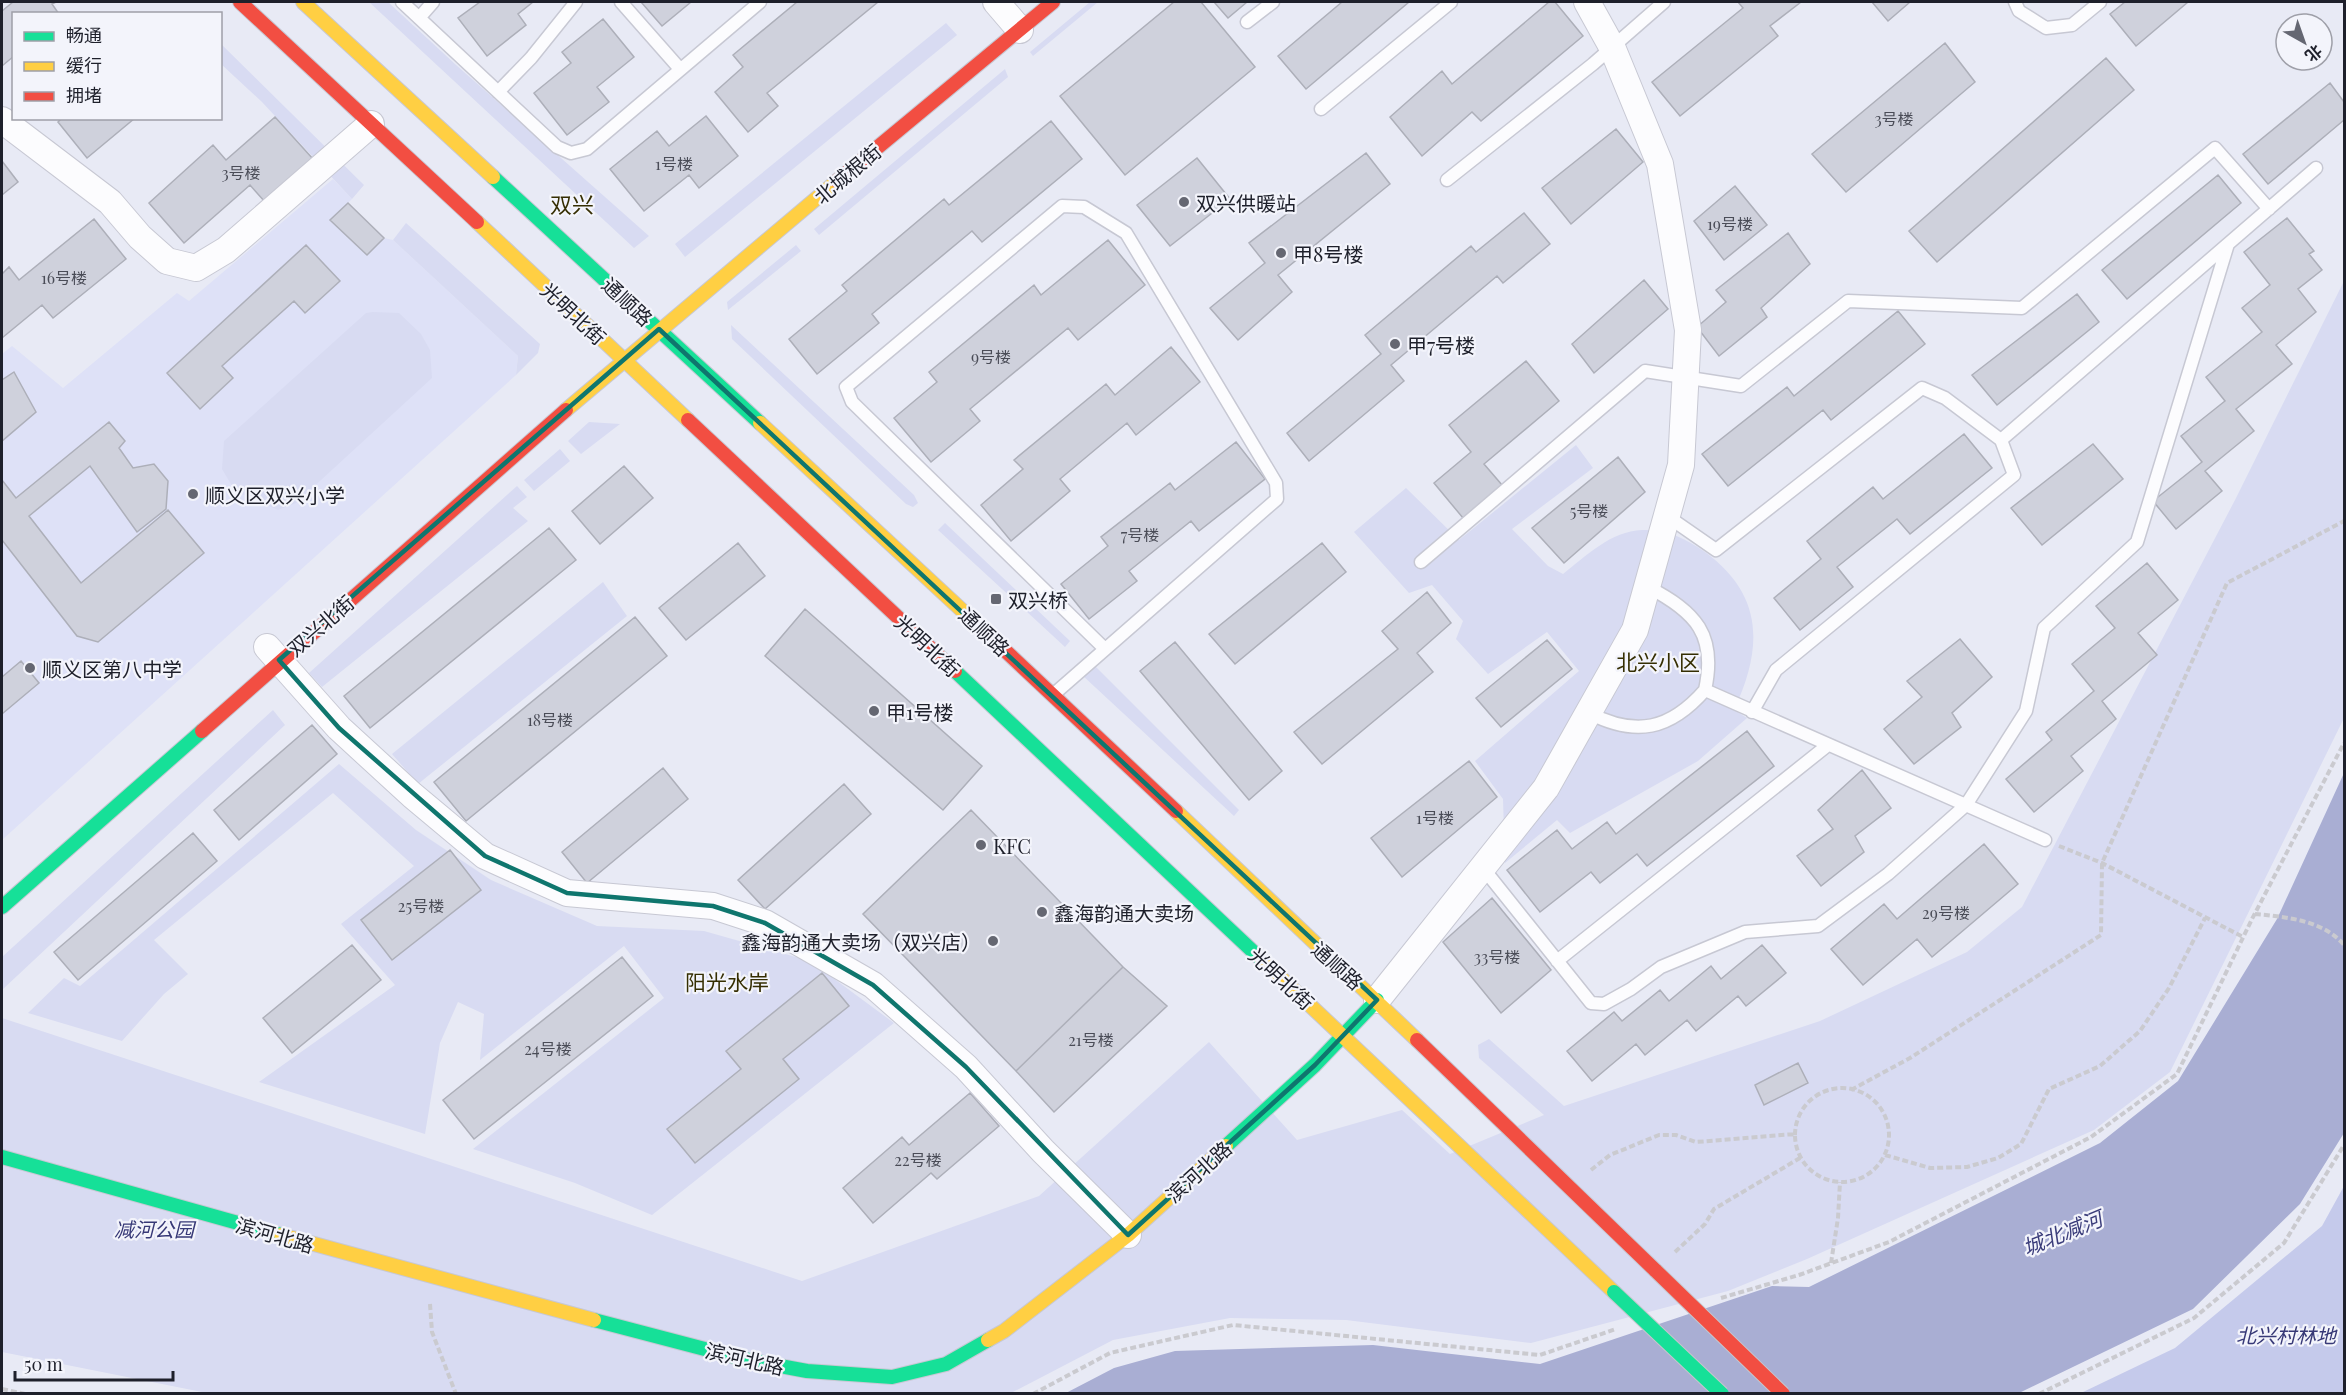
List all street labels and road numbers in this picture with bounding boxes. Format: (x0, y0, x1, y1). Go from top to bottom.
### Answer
street label: 北城根街 (808, 137, 886, 209)
street label: 通顺路 (597, 271, 659, 331)
street label: 光明北街 (536, 276, 612, 350)
street label: 双兴北街 (281, 589, 359, 661)
street label: 通顺路 (954, 601, 1016, 661)
street label: 光明北街 (890, 608, 966, 682)
street label: 通顺路 (1307, 935, 1369, 995)
street label: 光明北街 (1244, 941, 1320, 1015)
street label: 滨河北路 (1159, 1134, 1237, 1208)
street label: 滨河北路 (233, 1210, 317, 1258)
street label: 滨河北路 (703, 1336, 787, 1380)

